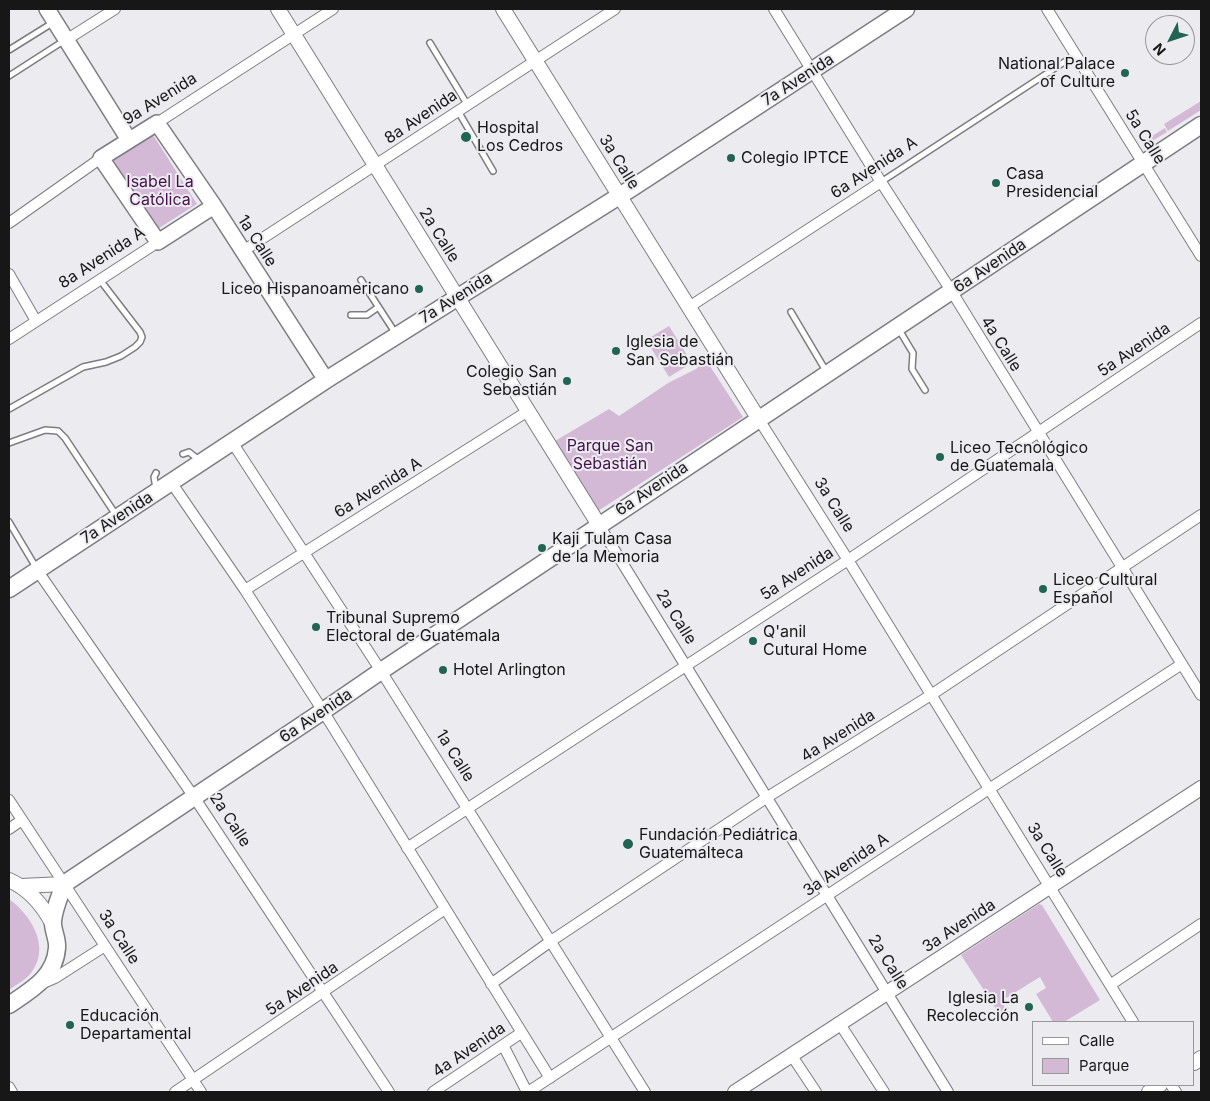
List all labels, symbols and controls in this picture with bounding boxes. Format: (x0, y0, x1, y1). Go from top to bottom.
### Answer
north arrow (1145, 15, 1195, 65)
text: N (1149, 40, 1169, 59)
street label: 7a Avenida (758, 50, 838, 110)
place label: National Palace of Culture (998, 54, 1115, 92)
marker: National Palace of Culture (1119, 67, 1131, 79)
street label: 9a Avenida (120, 69, 200, 129)
street label: 8a Avenida (381, 86, 461, 148)
street label: 5a Calle (1121, 106, 1169, 168)
place label: Hospital Los Cedros (477, 118, 563, 156)
marker: Hospital Los Cedros (459, 130, 473, 144)
street label: 3a Calle (595, 131, 643, 193)
street label: 6a Avenida A (827, 133, 921, 203)
place label: Colegio IPTCE (741, 148, 849, 168)
marker: Colegio IPTCE (725, 152, 737, 164)
place label: Casa Presidencial (1006, 164, 1098, 202)
park label: Isabel La Católica (126, 172, 194, 210)
marker: Casa Presidencial (990, 177, 1002, 189)
street label: 2a Calle (415, 204, 463, 266)
street label: 1a Calle (233, 212, 281, 270)
street label: 8a Avenida A (55, 223, 149, 293)
street label: 6a Avenida (950, 235, 1030, 297)
street label: 7a Avenida (416, 268, 496, 328)
place label: Liceo Hispanoamericano (221, 279, 409, 299)
marker: Liceo Hispanoamericano (413, 283, 425, 295)
street label: 4a Calle (977, 313, 1025, 375)
street label: 5a Avenida (1094, 319, 1174, 381)
place label: Iglesia de San Sebastián (626, 332, 734, 370)
marker: Iglesia de San Sebastián (610, 345, 622, 357)
place label: Colegio San Sebastián (466, 362, 557, 400)
marker: Colegio San Sebastián (561, 375, 573, 387)
park label: Parque San Sebastián (567, 436, 653, 474)
place label: Liceo Tecnológico de Guatemala (950, 438, 1088, 476)
marker: Liceo Tecnológico de Guatemala (934, 451, 946, 463)
street label: 6a Avenida A (331, 454, 425, 522)
street label: 6a Avenida (612, 458, 692, 520)
street label: 3a Calle (810, 474, 858, 536)
street label: 7a Avenida (77, 488, 157, 548)
place label: Kaji Tulam Casa de la Memoria (552, 529, 672, 567)
marker: Kaji Tulam Casa de la Memoria (536, 542, 548, 554)
street label: 5a Avenida (757, 543, 837, 605)
place label: Liceo Cultural Español (1053, 570, 1157, 608)
marker: Liceo Cultural Español (1037, 583, 1049, 595)
street label: 2a Calle (652, 586, 700, 648)
place label: Tribunal Supremo Electoral de Guatemala (326, 608, 500, 646)
marker: Tribunal Supremo Electoral de Guatemala (310, 621, 322, 633)
place label: Q'anil Cutural Home (763, 622, 867, 660)
marker: Q'anil Cutural Home (747, 635, 759, 647)
place label: Hotel Arlington (453, 660, 566, 680)
marker: Hotel Arlington (437, 664, 449, 676)
street label: 6a Avenida (276, 685, 356, 747)
street label: 4a Avenida (797, 706, 879, 766)
street label: 1a Calle (432, 726, 478, 786)
street label: 2a Calle (205, 789, 255, 851)
street label: 3a Calle (1023, 819, 1071, 881)
place label: Fundación Pediátrica Guatemalteca (639, 825, 798, 863)
street label: 3a Avenida A (800, 829, 892, 901)
marker: Fundación Pediátrica Guatemalteca (621, 837, 635, 851)
street label: 3a Avenida (919, 895, 999, 957)
street label: 3a Calle (94, 906, 144, 968)
street label: 2a Calle (864, 931, 912, 993)
street label: 5a Avenida (262, 958, 342, 1020)
place label: Iglesia La Recolección (926, 988, 1019, 1026)
marker: Iglesia La Recolección (1023, 1001, 1035, 1013)
place label: Educación Departamental (80, 1006, 191, 1044)
marker: Educación Departamental (64, 1019, 76, 1031)
street label: 4a Avenida (429, 1019, 509, 1081)
legend (1032, 1021, 1195, 1086)
text: Calle (1079, 1031, 1114, 1050)
text: Parque (1079, 1056, 1129, 1075)

